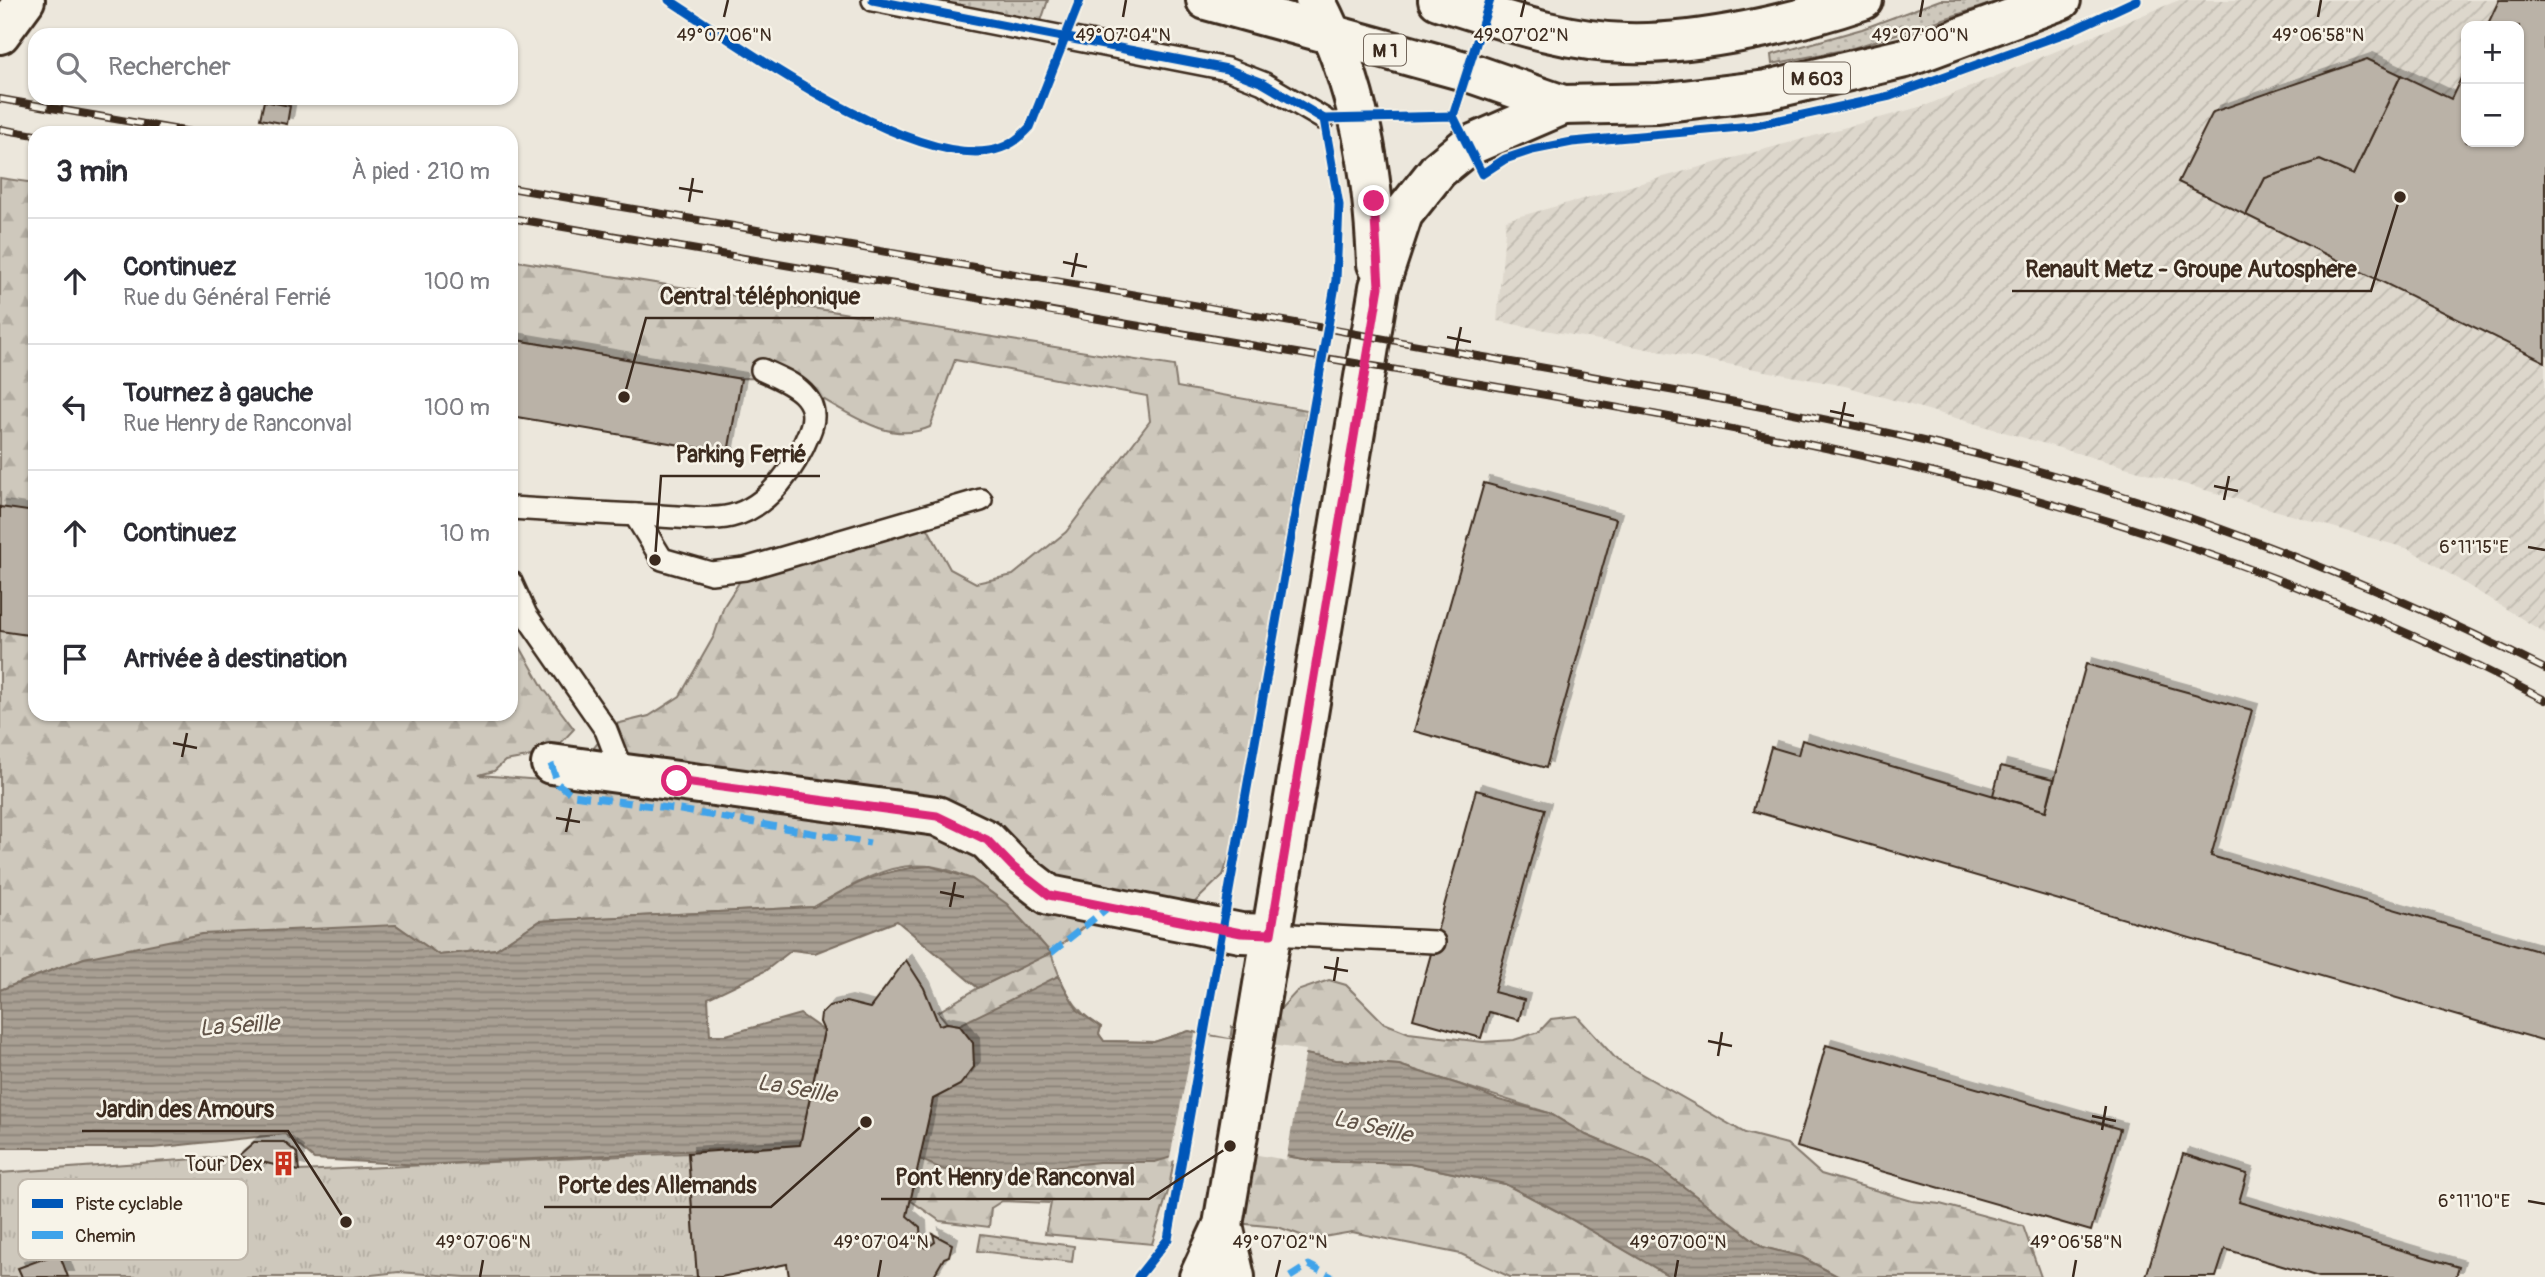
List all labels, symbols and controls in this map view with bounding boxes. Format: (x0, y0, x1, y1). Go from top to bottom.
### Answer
map controls (2461, 21, 2524, 147)
button: + (2461, 21, 2524, 84)
text: 49°07'06"N (676, 24, 772, 47)
text: 49°07'04"N (1075, 24, 1171, 47)
text: 49°07'02"N (1474, 24, 1568, 47)
text: 49°07'00"N (1871, 24, 1969, 47)
text: 49°06'58"N (2272, 24, 2364, 47)
search box (28, 28, 518, 105)
road number: M 1 (1364, 34, 1406, 66)
icon: search (52, 48, 90, 86)
text: Rechercher (108, 51, 231, 83)
road number: M 603 (1784, 62, 1850, 94)
button: − (2461, 84, 2524, 147)
text: 3 min (56, 153, 128, 190)
text: À pied · 210 m (352, 157, 490, 186)
route end (1358, 185, 1389, 216)
callout: Renault Metz - Groupe Autosphere (2012, 247, 2371, 291)
text: Continuez (123, 251, 236, 283)
text: Renault Metz - Groupe Autosphere (2025, 255, 2357, 284)
icon: ahead (56, 262, 94, 300)
text: 100 m (424, 267, 490, 296)
callout: Central téléphonique (646, 274, 874, 318)
text: Central téléphonique (660, 282, 861, 311)
text: Rue du Général Ferrié (123, 283, 331, 312)
text: Tournez à gauche (123, 377, 313, 409)
icon: left (56, 388, 94, 426)
text: 100 m (424, 393, 490, 422)
text: Rue Henry de Ranconval (123, 409, 352, 438)
callout: Parking Ferrié (661, 432, 820, 476)
text: Parking Ferrié (676, 440, 806, 469)
icon: ahead (56, 514, 94, 552)
text: Continuez (123, 517, 236, 549)
text: 10 m (440, 519, 490, 548)
text: 6°11'15"E (2439, 536, 2509, 559)
icon: arrive (56, 640, 94, 678)
text: Arrivée à destination (123, 643, 347, 675)
route start (661, 765, 692, 796)
water label: La Seille (198, 1008, 282, 1043)
water label: La Seille (755, 1067, 841, 1110)
callout: Jardin des Amours (82, 1087, 288, 1131)
text: Jardin des Amours (96, 1095, 275, 1124)
water label: La Seille (1331, 1103, 1418, 1150)
building icon: Tour Dex (269, 1150, 297, 1178)
place label: Tour Dex (184, 1151, 263, 1178)
callout: Pont Henry de Ranconval (881, 1155, 1149, 1199)
callout: Porte des Allemands (544, 1163, 771, 1207)
text: Pont Henry de Ranconval (895, 1163, 1135, 1192)
text: Porte des Allemands (558, 1171, 757, 1200)
legend (18, 1179, 248, 1260)
text: 6°11'10"E (2438, 1190, 2510, 1213)
text: Piste cyclable (75, 1192, 183, 1216)
text: Chemin (75, 1224, 136, 1248)
text: 49°07'06"N (435, 1231, 531, 1254)
text: 49°07'04"N (833, 1231, 929, 1254)
text: 49°07'02"N (1233, 1231, 1327, 1254)
text: 49°07'00"N (1629, 1231, 1727, 1254)
text: 49°06'58"N (2030, 1231, 2122, 1254)

